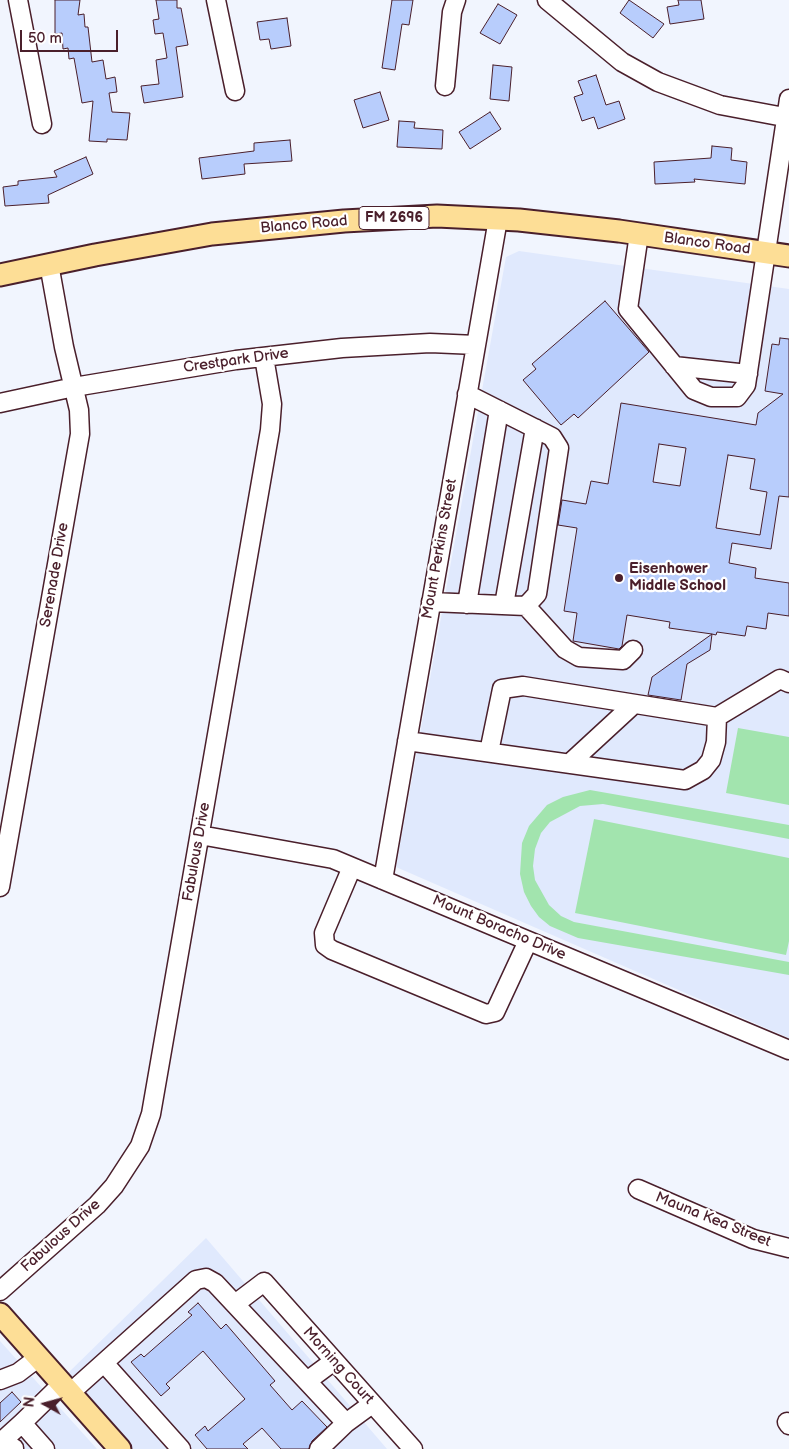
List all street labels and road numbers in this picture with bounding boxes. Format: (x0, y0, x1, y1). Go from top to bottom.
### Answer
road number: FM 2696 (359, 207, 429, 230)
street label: Blanco Road (260, 212, 348, 238)
street label: Blanco Road (663, 229, 751, 259)
street label: Crestpark Drive (182, 345, 290, 377)
street label: Mount Perkins Street (419, 478, 461, 620)
street label: Serenade Drive (37, 521, 73, 629)
street label: Fabulous Drive (179, 801, 215, 903)
street label: Mount Boracho Drive (430, 892, 568, 964)
street label: Mauna Kea Street (653, 1189, 773, 1251)
street label: Fabulous Drive (18, 1196, 104, 1276)
street label: Morning Court (299, 1324, 377, 1408)

